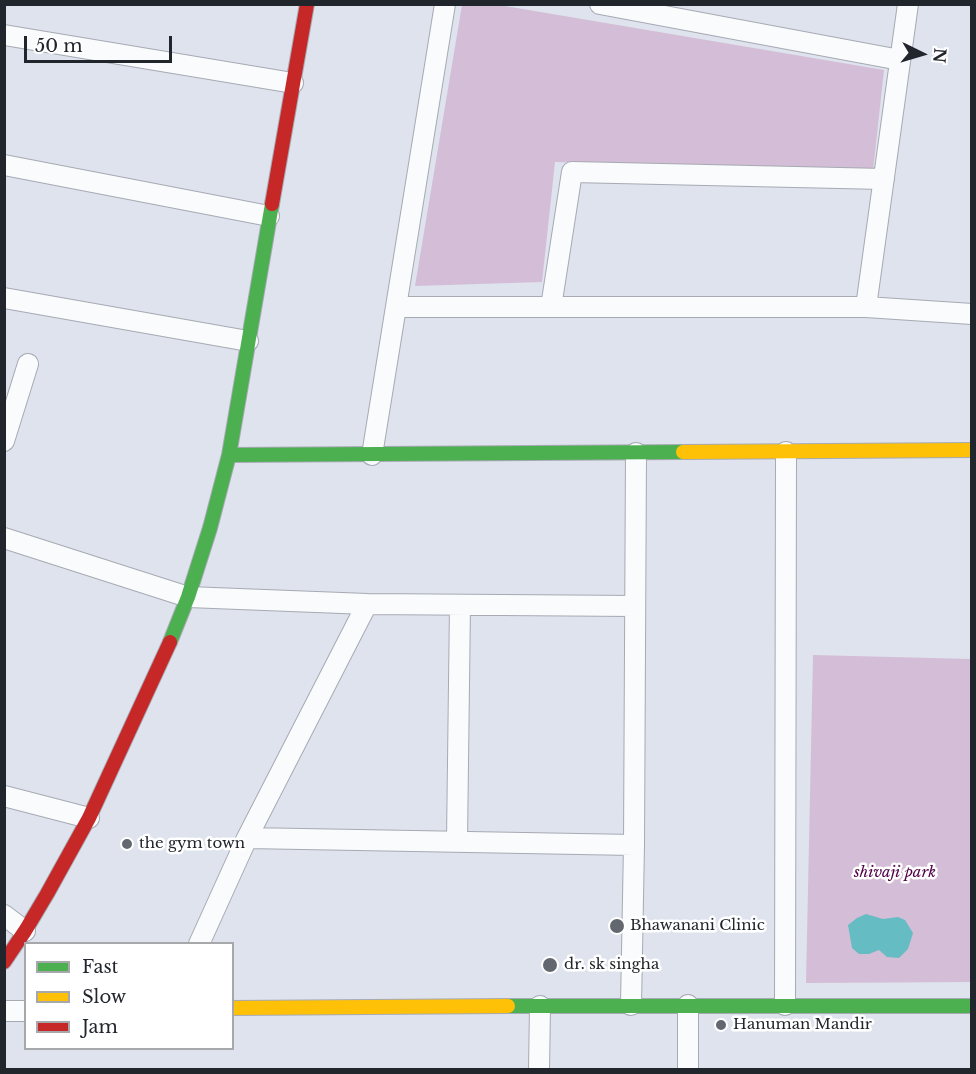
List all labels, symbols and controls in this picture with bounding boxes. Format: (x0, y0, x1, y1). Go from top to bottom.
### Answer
scale bar (27, 24, 176, 62)
north arrow (892, 24, 952, 84)
text: 50 m (35, 35, 83, 57)
text: N (929, 47, 951, 64)
place label: the gym town (139, 835, 245, 853)
marker: the gym town (120, 837, 134, 851)
park label: shivaji park (854, 864, 936, 882)
marker: Bhawanani Clinic (608, 917, 626, 935)
place label: Bhawanani Clinic (630, 917, 765, 935)
legend (24, 942, 234, 1050)
text: Fast (82, 956, 118, 978)
marker: dr. sk singha (541, 956, 559, 974)
place label: dr. sk singha (564, 956, 659, 974)
text: Slow (82, 986, 126, 1008)
text: Jam (82, 1016, 118, 1038)
place label: Hanuman Mandir (733, 1016, 872, 1034)
marker: Hanuman Mandir (714, 1018, 728, 1032)

